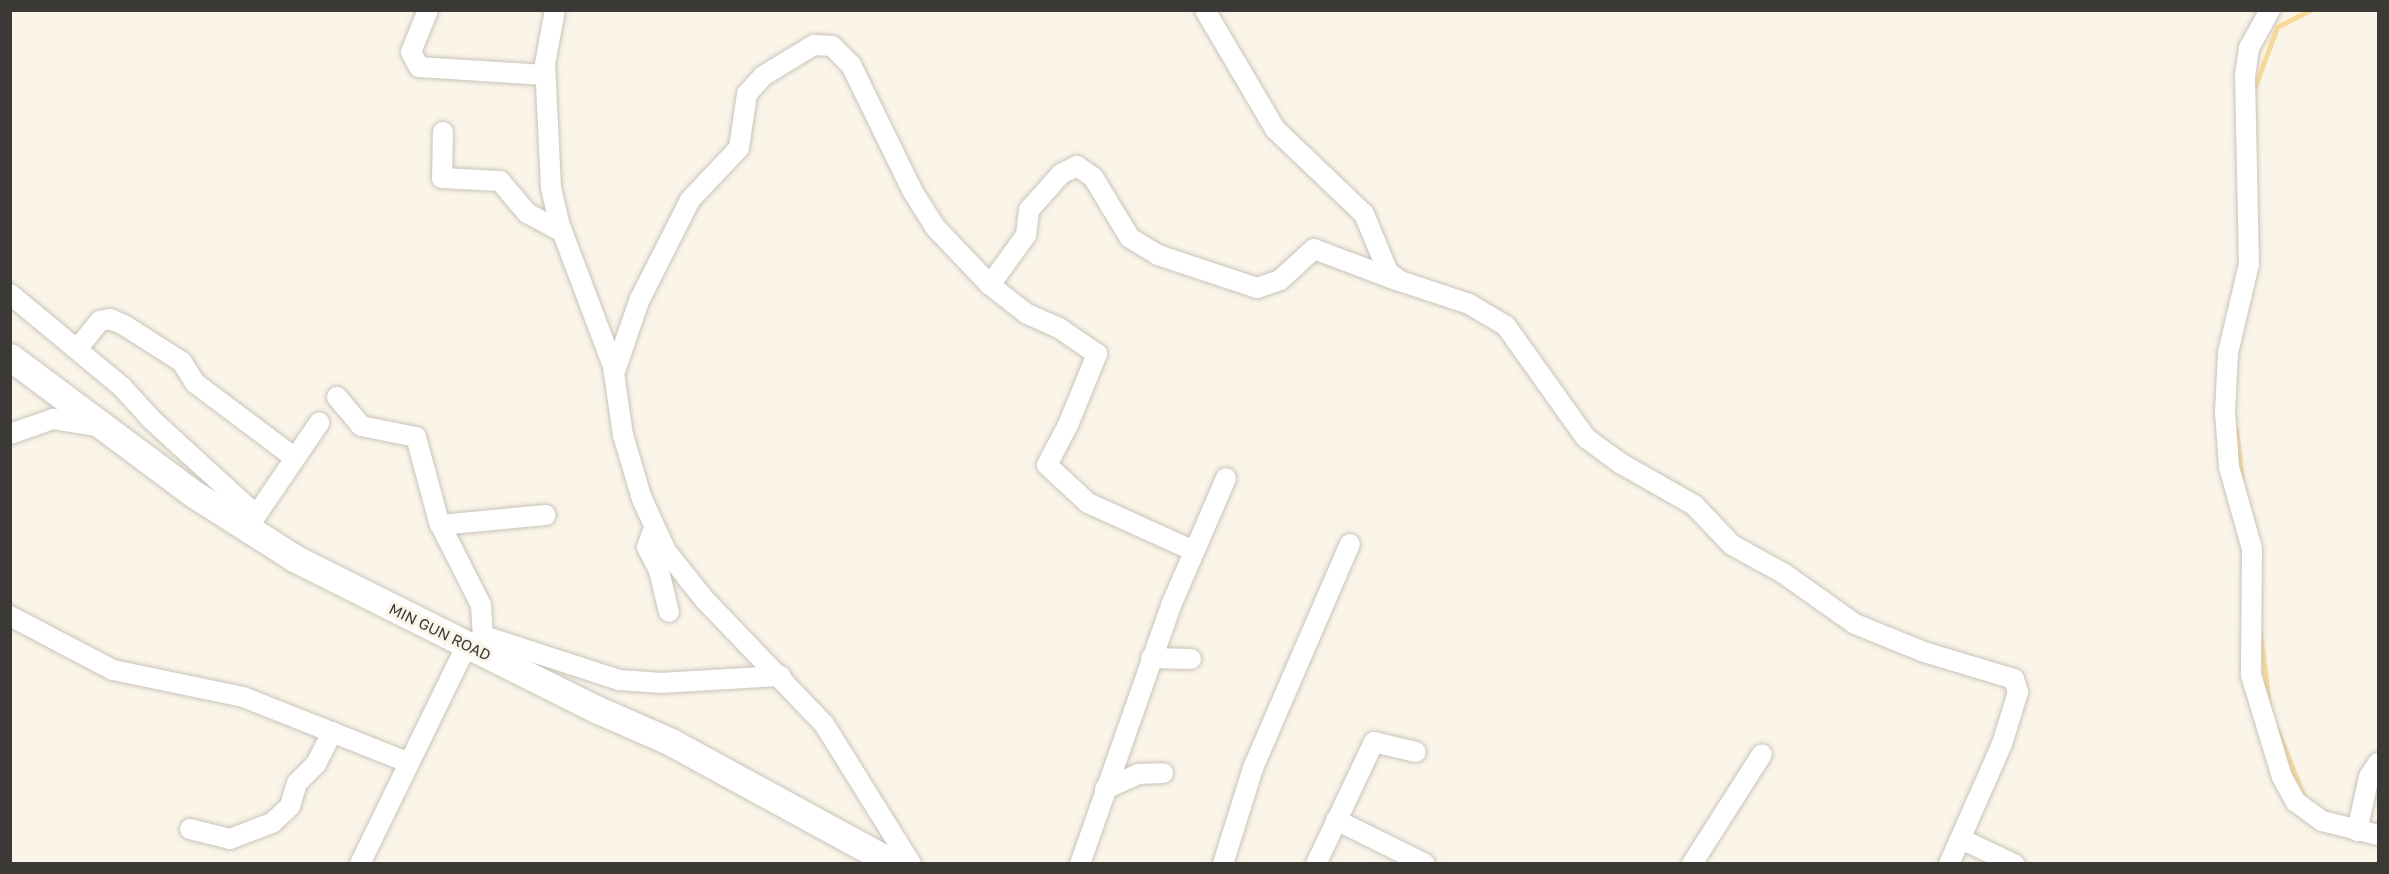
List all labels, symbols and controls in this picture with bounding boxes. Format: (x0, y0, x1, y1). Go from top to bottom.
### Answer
street label: MIN GUN ROAD (386, 600, 494, 664)

